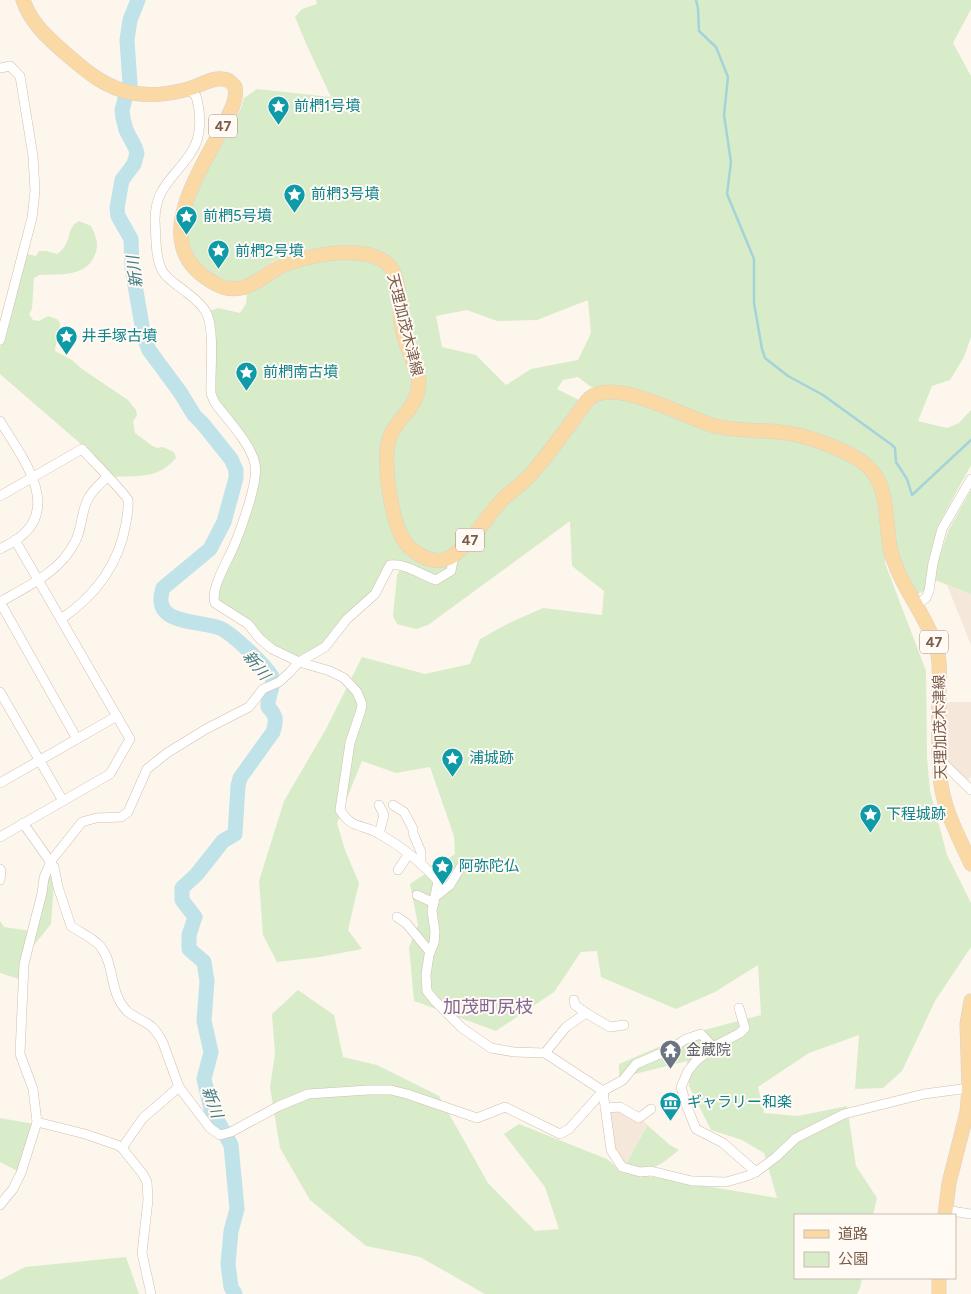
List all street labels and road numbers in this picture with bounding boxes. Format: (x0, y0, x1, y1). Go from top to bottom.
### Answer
road number: 47 (209, 114, 237, 138)
street label: 天理加茂木津線 (384, 272, 426, 378)
road number: 47 (456, 528, 484, 552)
road number: 47 (920, 630, 948, 654)
street label: 天理加茂木津線 (930, 674, 950, 780)

